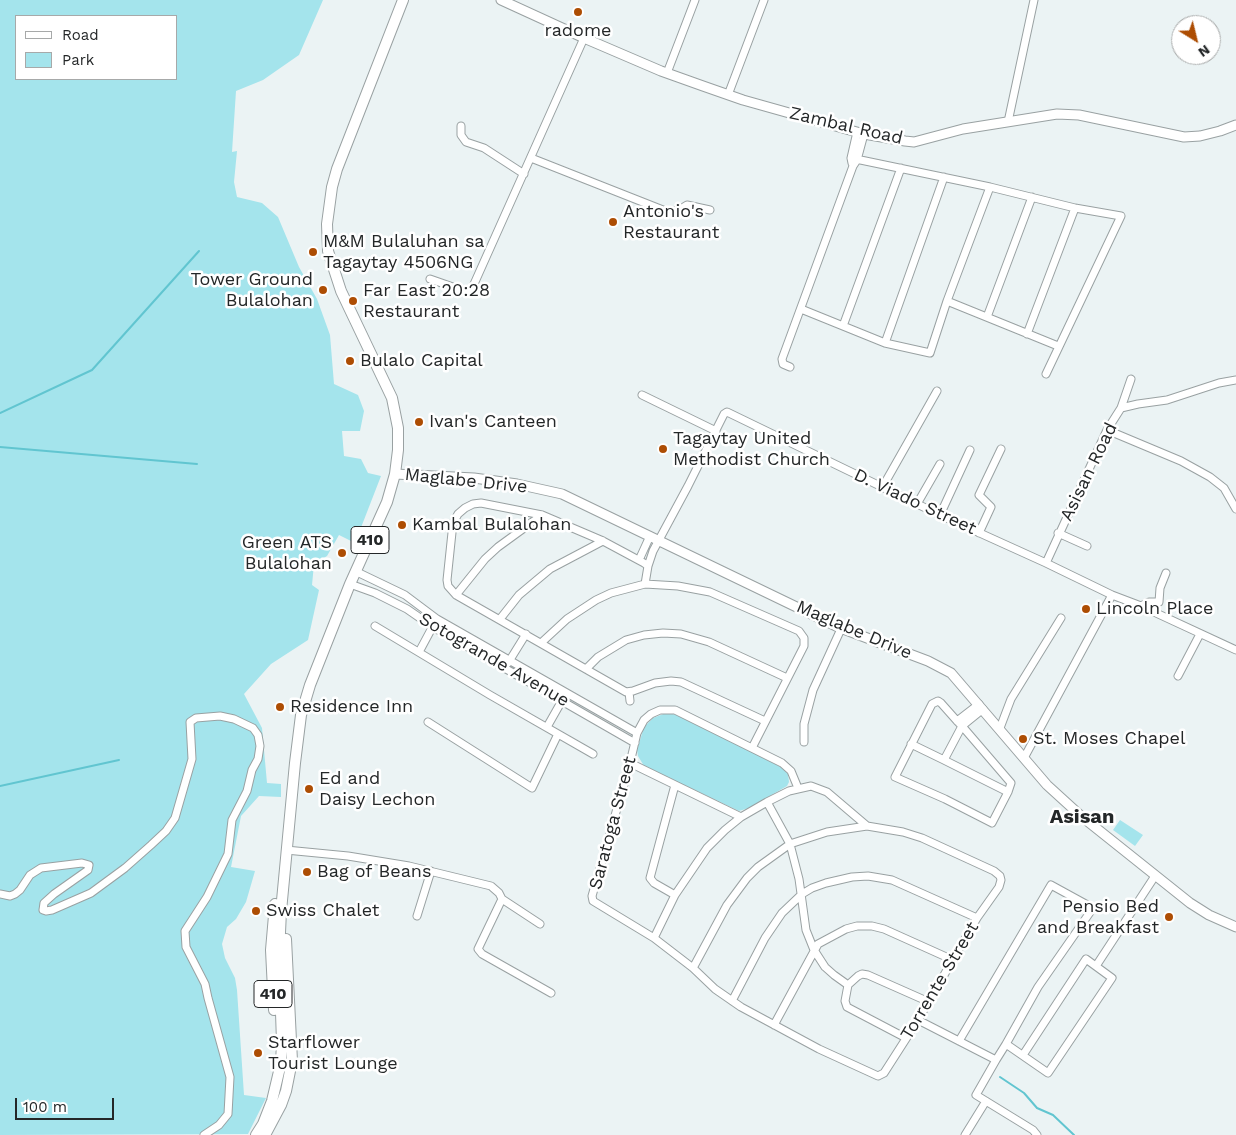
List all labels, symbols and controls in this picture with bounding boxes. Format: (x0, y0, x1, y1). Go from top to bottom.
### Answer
marker: radome (572, 6, 584, 18)
legend (15, 15, 178, 80)
north arrow (1171, 15, 1221, 65)
place label: radome (545, 20, 611, 42)
text: Road (62, 26, 99, 44)
text: N (1195, 42, 1213, 61)
text: Park (62, 51, 94, 69)
street label: Zambal Road (787, 102, 905, 150)
place label: Antonio's Restaurant (623, 201, 719, 243)
marker: Antonio's Restaurant (607, 216, 619, 228)
place label: M&M Bulaluhan sa Tagaytay 4506NG (323, 231, 485, 274)
marker: M&M Bulaluhan sa Tagaytay 4506NG (307, 246, 319, 258)
place label: Tower Ground Bulalohan (191, 269, 313, 312)
place label: Far East 20:28 Restaurant (363, 280, 490, 322)
marker: Tower Ground Bulalohan (317, 284, 329, 296)
marker: Far East 20:28 Restaurant (347, 295, 359, 307)
place label: Bulalo Capital (360, 350, 483, 372)
marker: Bulalo Capital (344, 355, 356, 367)
place label: Ivan's Canteen (429, 411, 557, 433)
marker: Ivan's Canteen (413, 416, 425, 428)
street label: Asisan Road (1056, 419, 1122, 525)
place label: Tagaytay United Methodist Church (673, 428, 830, 470)
marker: Tagaytay United Methodist Church (657, 443, 669, 455)
street label: Maglabe Drive (404, 464, 528, 498)
street label: D. Viado Street (850, 464, 980, 540)
place label: Kambal Bulalohan (412, 514, 571, 536)
marker: Kambal Bulalohan (396, 519, 408, 531)
road number: 410 (351, 526, 389, 554)
place label: Green ATS Bulalohan (242, 532, 332, 574)
marker: Green ATS Bulalohan (336, 547, 348, 559)
street label: Maglabe Drive (793, 596, 915, 664)
place label: Lincoln Place (1096, 598, 1214, 620)
marker: Lincoln Place (1080, 603, 1092, 615)
street label: Sotogrande Avenue (415, 608, 573, 712)
place label: Residence Inn (290, 696, 413, 718)
marker: Residence Inn (274, 701, 286, 713)
place label: St. Moses Chapel (1033, 728, 1185, 750)
marker: St. Moses Chapel (1017, 733, 1029, 745)
street label: Saratoga Street (585, 754, 641, 892)
place label: Ed and Daisy Lechon (319, 768, 435, 811)
marker: Ed and Daisy Lechon (303, 783, 315, 795)
district label: Asisan (1050, 805, 1114, 829)
place label: Bag of Beans (317, 861, 431, 883)
marker: Bag of Beans (301, 866, 313, 878)
place label: Pensio Bed and Breakfast (1037, 896, 1159, 939)
place label: Swiss Chalet (266, 900, 379, 922)
marker: Swiss Chalet (250, 905, 262, 917)
marker: Pensio Bed and Breakfast (1163, 911, 1175, 923)
street label: Torrente Street (896, 918, 984, 1044)
road number: 410 (254, 981, 292, 1008)
place label: Starflower Tourist Lounge (268, 1032, 398, 1074)
marker: Starflower Tourist Lounge (252, 1047, 264, 1059)
scale bar (18, 1088, 116, 1120)
text: 100 m (23, 1098, 67, 1116)

